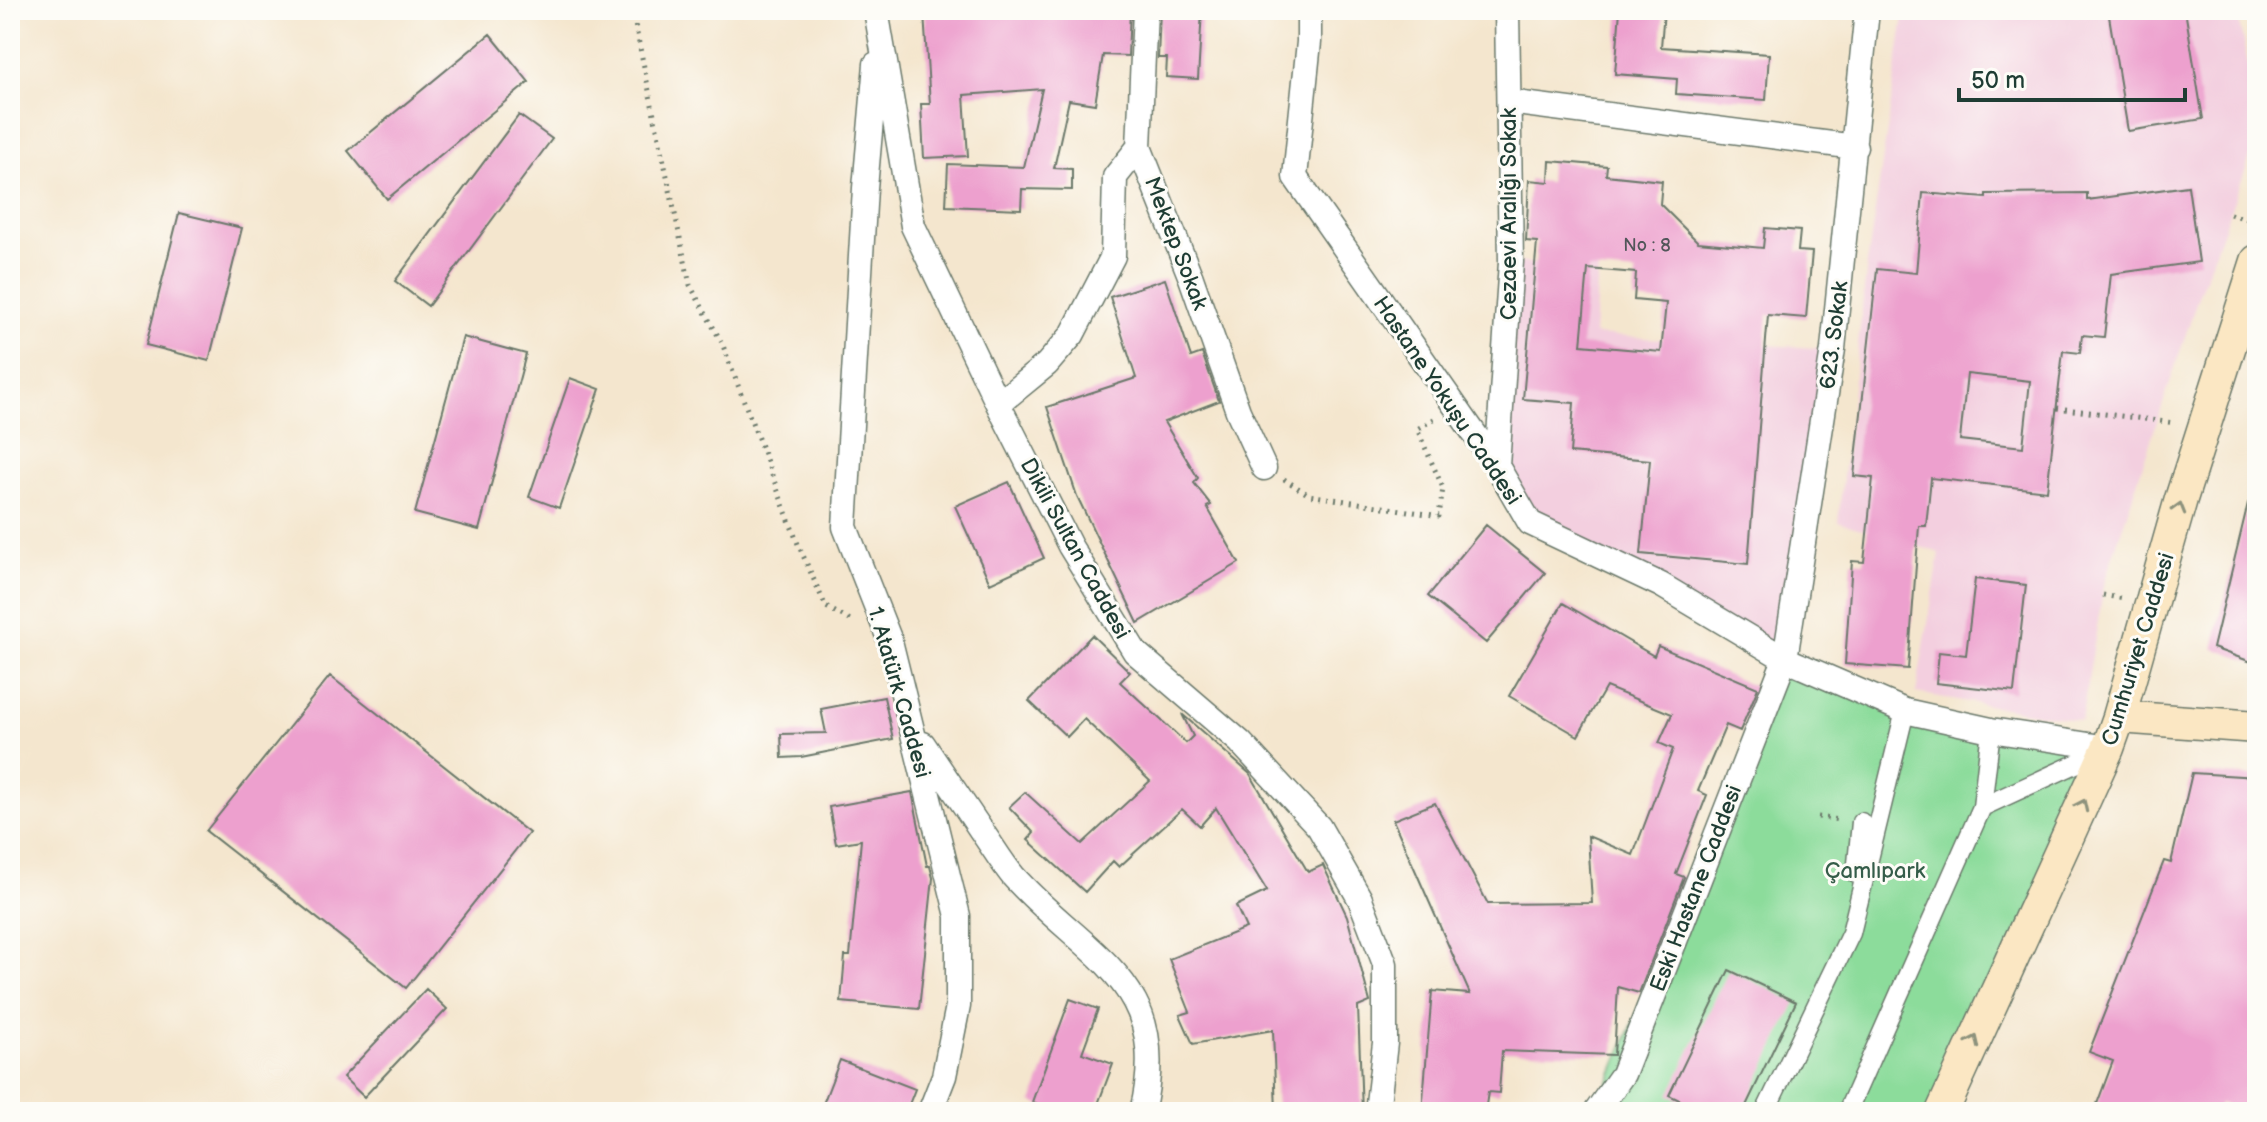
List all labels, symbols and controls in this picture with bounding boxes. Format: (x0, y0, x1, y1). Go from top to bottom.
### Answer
scale bar (1959, 52, 2185, 102)
text: 50 m (1971, 66, 2025, 95)
street label: Cezaevi Aralığı Sokak (1496, 108, 1523, 320)
street label: Mektep Sokak (1138, 173, 1213, 314)
house number: No : 8 (1623, 235, 1671, 256)
street label: 623. Sokak (1814, 279, 1855, 391)
street label: Hastane Yokuşu Caddesi (1367, 291, 1527, 510)
street label: Dikili Sultan Caddesi (1014, 454, 1136, 644)
one-way arrow (2170, 501, 2186, 515)
street label: Cumhuriyet Caddesi (2096, 550, 2181, 749)
street label: 1. Atatürk Caddesi (861, 604, 936, 781)
street label: Eski Hastane Caddesi (1645, 781, 1748, 996)
one-way arrow (2072, 798, 2088, 813)
park label: Çamlıpark (1825, 858, 1925, 885)
one-way arrow (1964, 1035, 1980, 1049)

